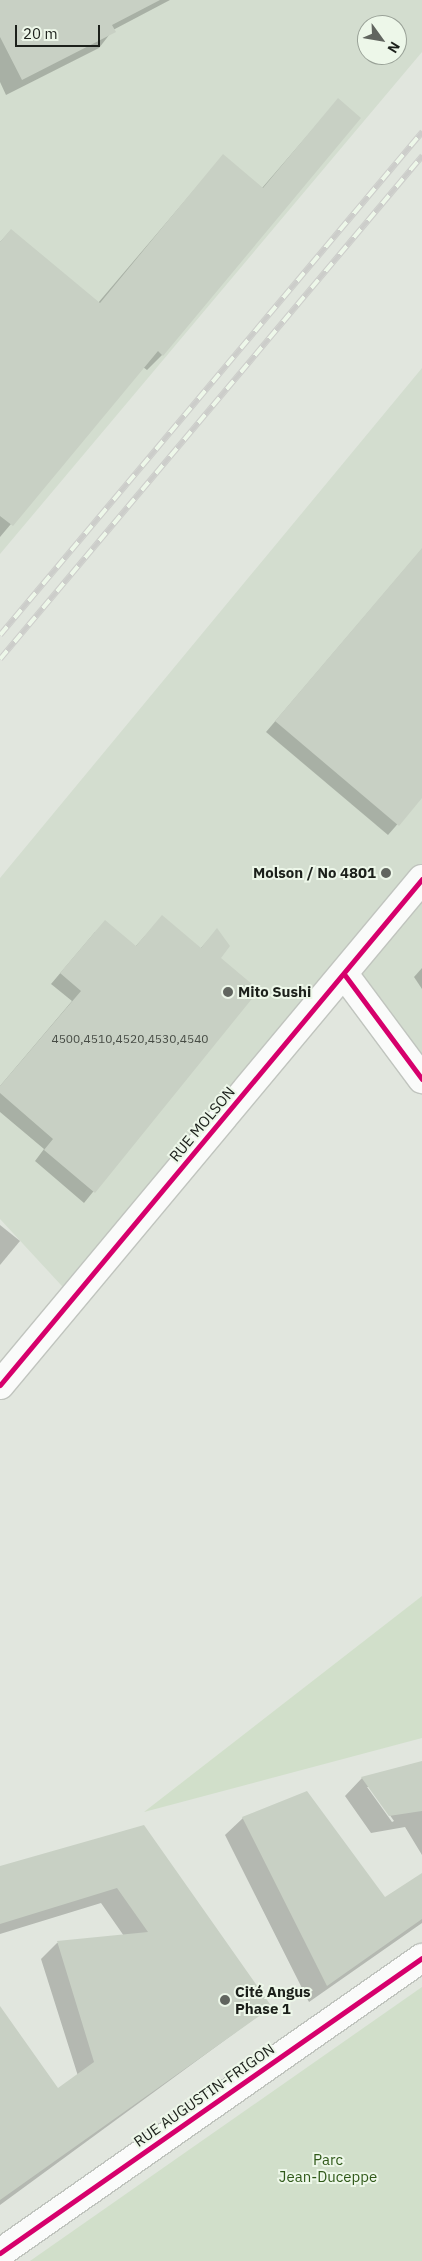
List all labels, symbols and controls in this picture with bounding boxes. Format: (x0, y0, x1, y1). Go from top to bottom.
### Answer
scale bar (18, 15, 102, 47)
north arrow (357, 15, 407, 65)
text: 20 m (23, 24, 58, 43)
text: N (384, 38, 404, 56)
place label: Molson / No 4801 (253, 864, 376, 882)
marker: Molson / No 4801 (380, 867, 392, 879)
place label: Mito Sushi (238, 983, 311, 1001)
marker: Mito Sushi (222, 986, 234, 998)
house number: 4500,4510,4520,4530,4540 (51, 1032, 209, 1046)
street label: RUE MOLSON (165, 1083, 239, 1165)
place label: Cité Angus Phase 1 (235, 1982, 311, 2017)
marker: Cité Angus Phase 1 (219, 1994, 231, 2006)
street label: RUE AUGUSTIN-FRIGON (130, 2040, 278, 2150)
park label: Parc Jean-Duceppe (279, 2150, 377, 2185)

